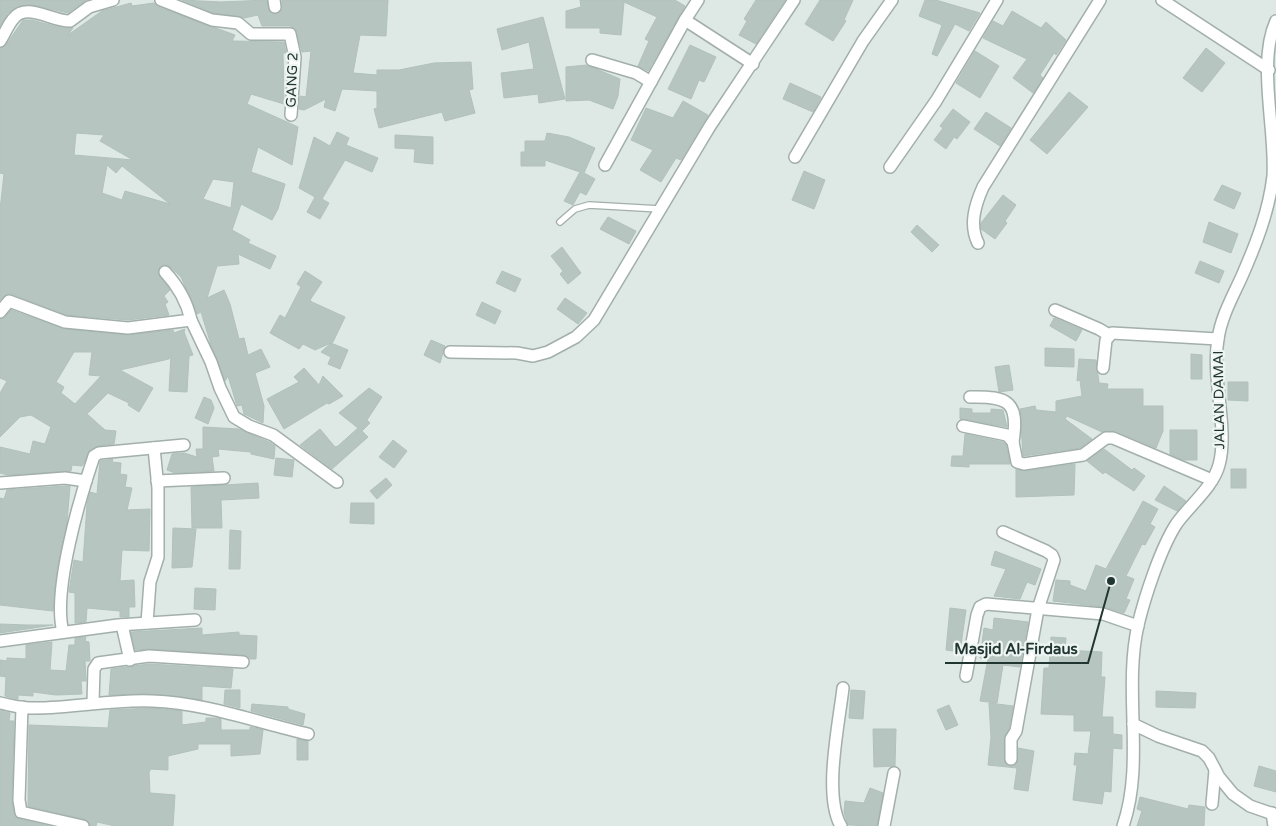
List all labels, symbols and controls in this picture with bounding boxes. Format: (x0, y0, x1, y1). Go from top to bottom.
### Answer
street label: GANG 2 (283, 52, 301, 108)
street label: JALAN DAMAI (1210, 350, 1228, 450)
callout: Masjid Al-Firdaus (945, 633, 1088, 663)
text: Masjid Al-Firdaus (954, 640, 1078, 659)

